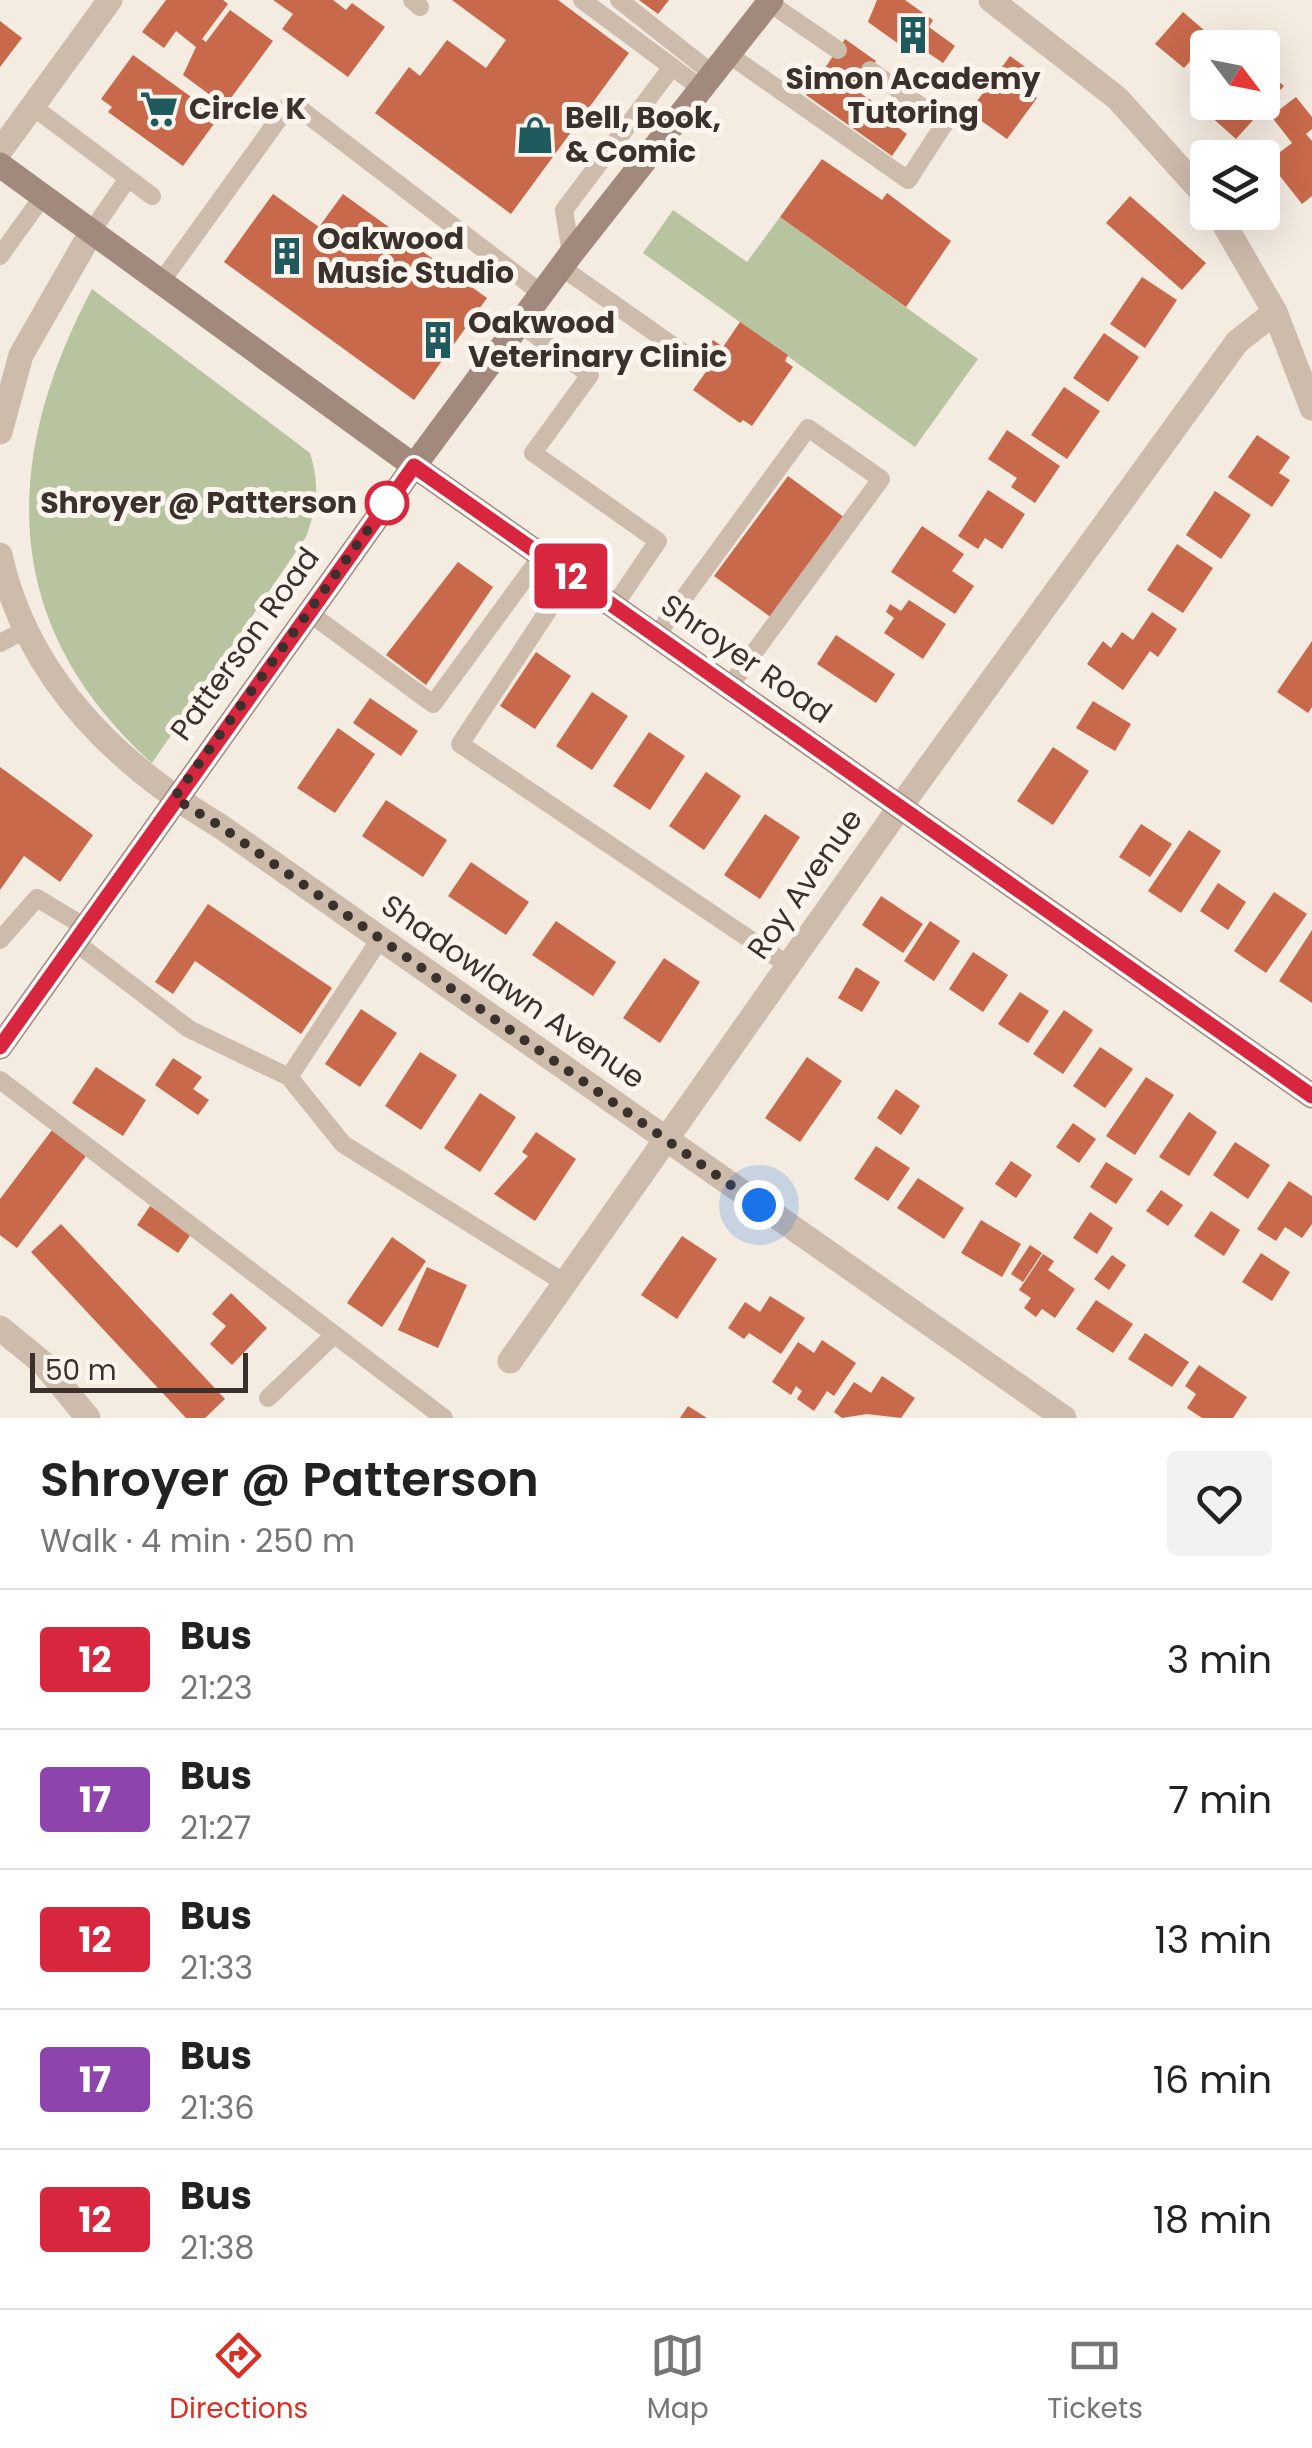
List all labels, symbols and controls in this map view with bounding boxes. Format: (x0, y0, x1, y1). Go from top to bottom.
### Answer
building icon: Simon Academy Tutoring (892, 14, 934, 56)
north arrow (1190, 30, 1280, 120)
map controls (1190, 30, 1280, 230)
place label: Simon Academy Tutoring (786, 57, 1041, 134)
place label: Circle K (189, 87, 306, 130)
supermarket icon: Circle K (138, 88, 180, 130)
place label: Bell, Book, & Comic (565, 96, 721, 173)
shop icon: Bell, Book, & Comic (514, 114, 556, 156)
button: layers (1190, 140, 1280, 230)
place label: Oakwood Music Studio (317, 217, 514, 294)
building icon: Oakwood Music Studio (266, 235, 308, 277)
place label: Oakwood Veterinary Clinic (468, 301, 727, 378)
building icon: Oakwood Veterinary Clinic (417, 319, 459, 361)
place label: Shroyer @ Patterson (40, 481, 357, 524)
marker: Shroyer @ Patterson (366, 482, 408, 524)
street label: Patterson Road (160, 538, 329, 749)
line badge: 12 (526, 544, 616, 608)
text: 12 (554, 552, 588, 601)
street label: Shroyer Road (652, 584, 840, 734)
street label: Roy Avenue (737, 800, 872, 968)
street label: Shadowlawn Avenue (373, 884, 654, 1099)
your location (734, 1180, 784, 1230)
scale bar (30, 1348, 248, 1392)
text: 50 m (45, 1351, 116, 1390)
text: Shroyer @ Patterson (40, 1446, 539, 1513)
button: heart (1167, 1451, 1272, 1556)
text: Walk · 4 min · 250 m (40, 1518, 355, 1563)
text: Bus (180, 1609, 252, 1662)
text: 3 min (1167, 1633, 1272, 1686)
text: 12 (78, 1635, 112, 1684)
text: 21:23 (180, 1665, 253, 1710)
text: Bus (180, 1749, 252, 1802)
text: 7 min (1168, 1773, 1272, 1826)
text: 17 (79, 1775, 111, 1824)
text: 21:27 (180, 1805, 251, 1850)
text: Bus (180, 1889, 252, 1942)
text: 13 min (1155, 1913, 1272, 1966)
text: 12 (78, 1915, 112, 1964)
text: 21:33 (180, 1945, 253, 1990)
text: Bus (180, 2029, 252, 2082)
text: 16 min (1153, 2053, 1272, 2106)
text: 17 (79, 2055, 111, 2104)
text: 21:36 (180, 2085, 255, 2130)
text: Bus (180, 2169, 252, 2222)
text: 18 min (1153, 2193, 1272, 2246)
text: 12 (78, 2195, 112, 2244)
text: 21:38 (180, 2225, 255, 2270)
tab: Directions (169, 2328, 308, 2430)
tab: Map (647, 2328, 709, 2430)
tab: Tickets (1047, 2328, 1143, 2430)

